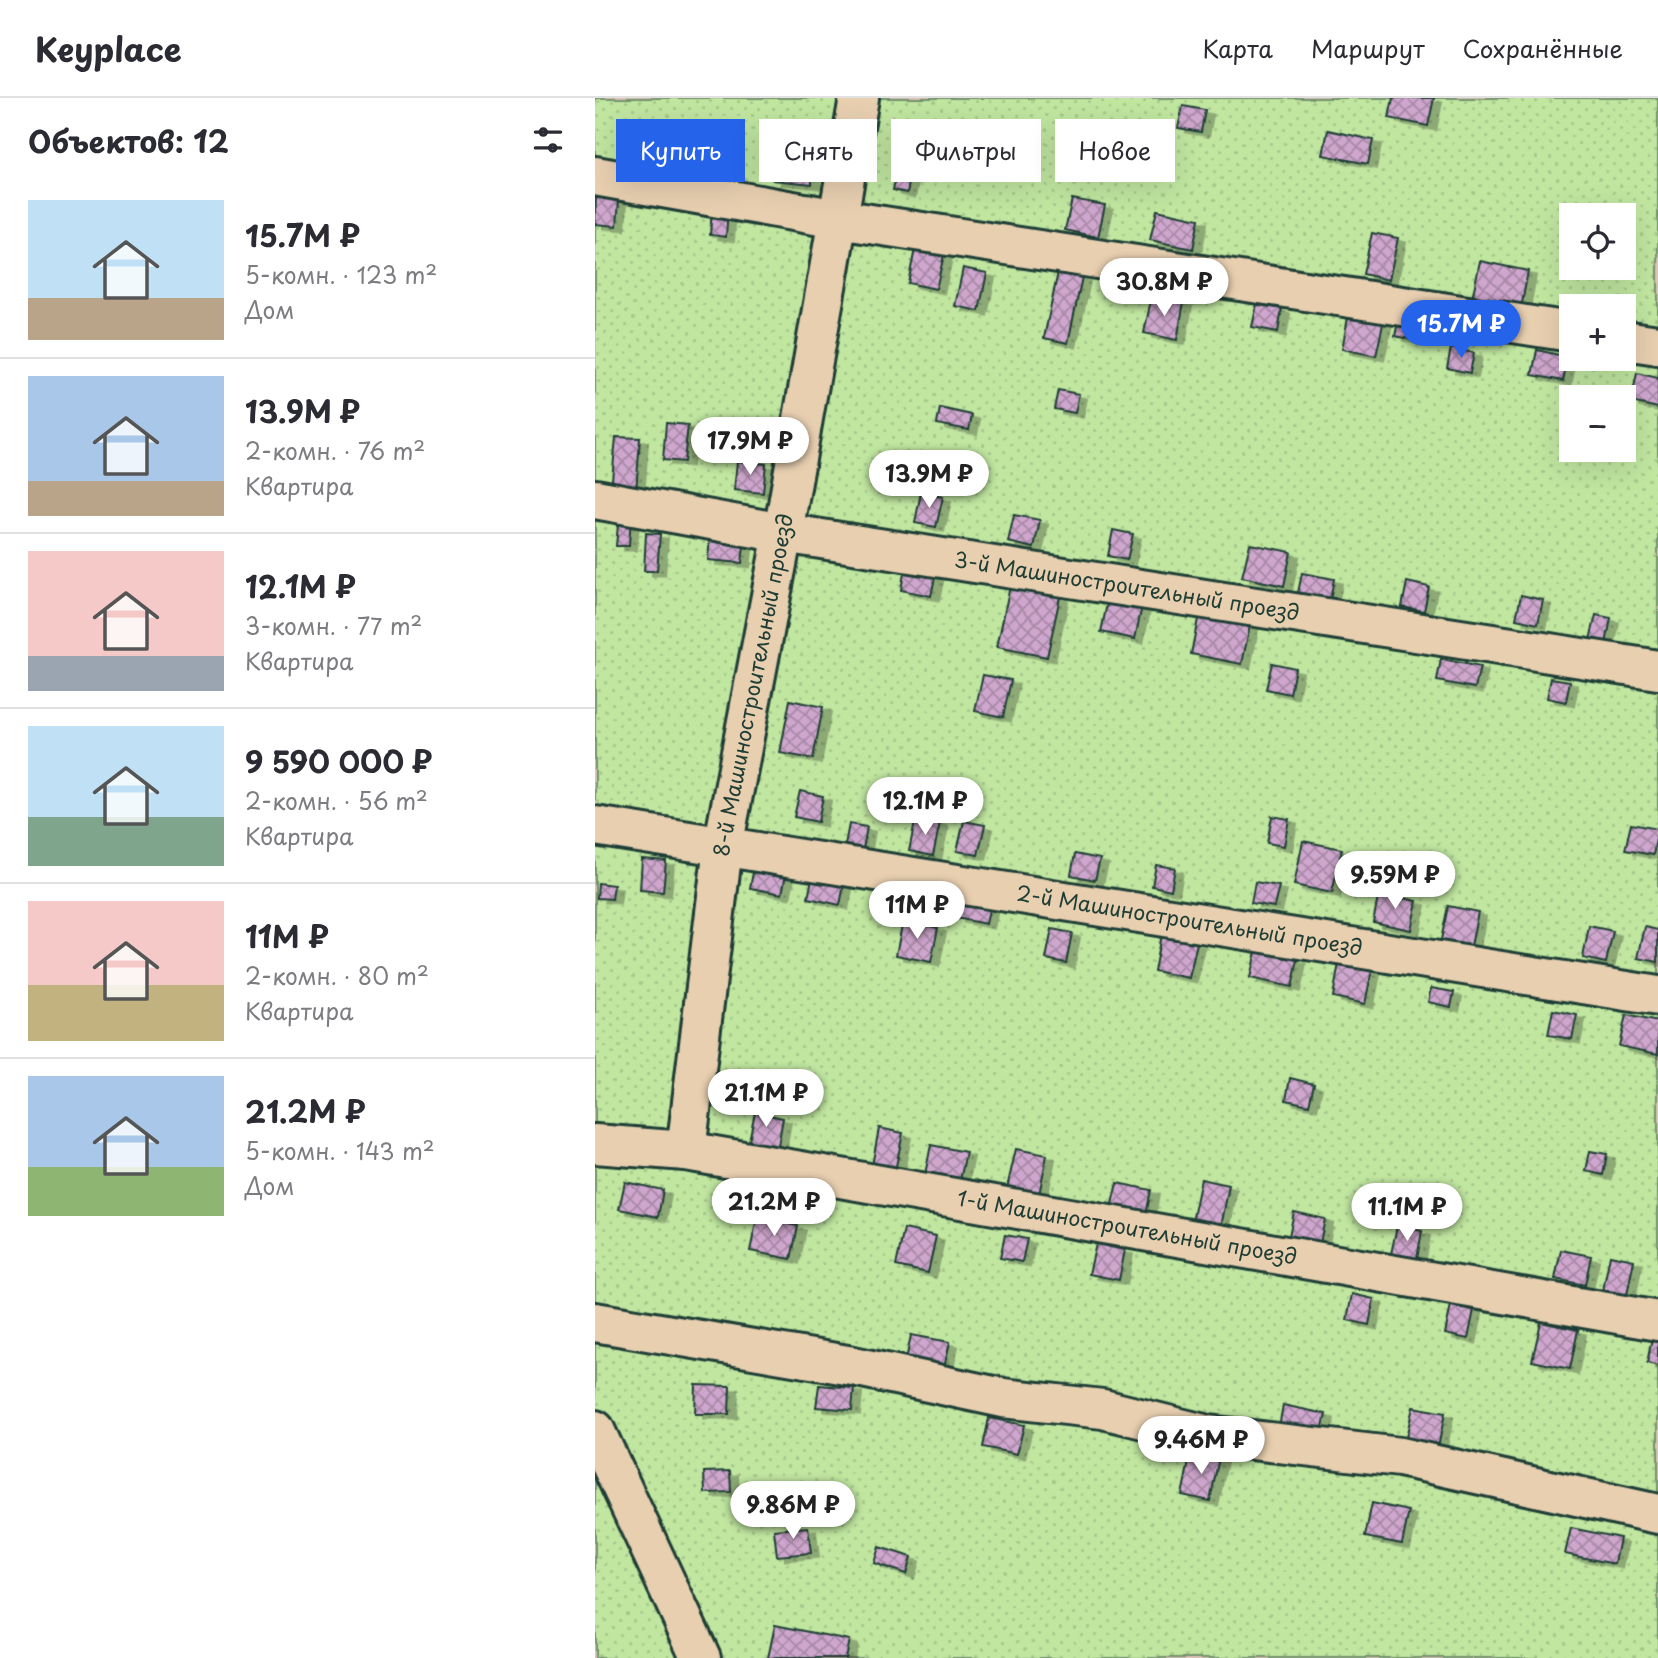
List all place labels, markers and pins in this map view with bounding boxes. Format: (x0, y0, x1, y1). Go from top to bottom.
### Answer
pin: 30.8M ₽ (1099, 258, 1229, 318)
pin: 15.7M ₽ (1396, 300, 1526, 360)
pin: 17.9M ₽ (685, 418, 815, 477)
pin: 13.9M ₽ (864, 450, 994, 510)
pin: 12.1M ₽ (860, 778, 990, 837)
pin: 9.59M ₽ (1330, 852, 1460, 911)
pin: 11M ₽ (868, 882, 966, 941)
pin: 21.1M ₽ (701, 1070, 831, 1129)
pin: 21.2M ₽ (709, 1178, 839, 1238)
pin: 11.1M ₽ (1342, 1184, 1472, 1243)
pin: 9.46M ₽ (1136, 1416, 1266, 1476)
pin: 9.86M ₽ (728, 1482, 858, 1541)

